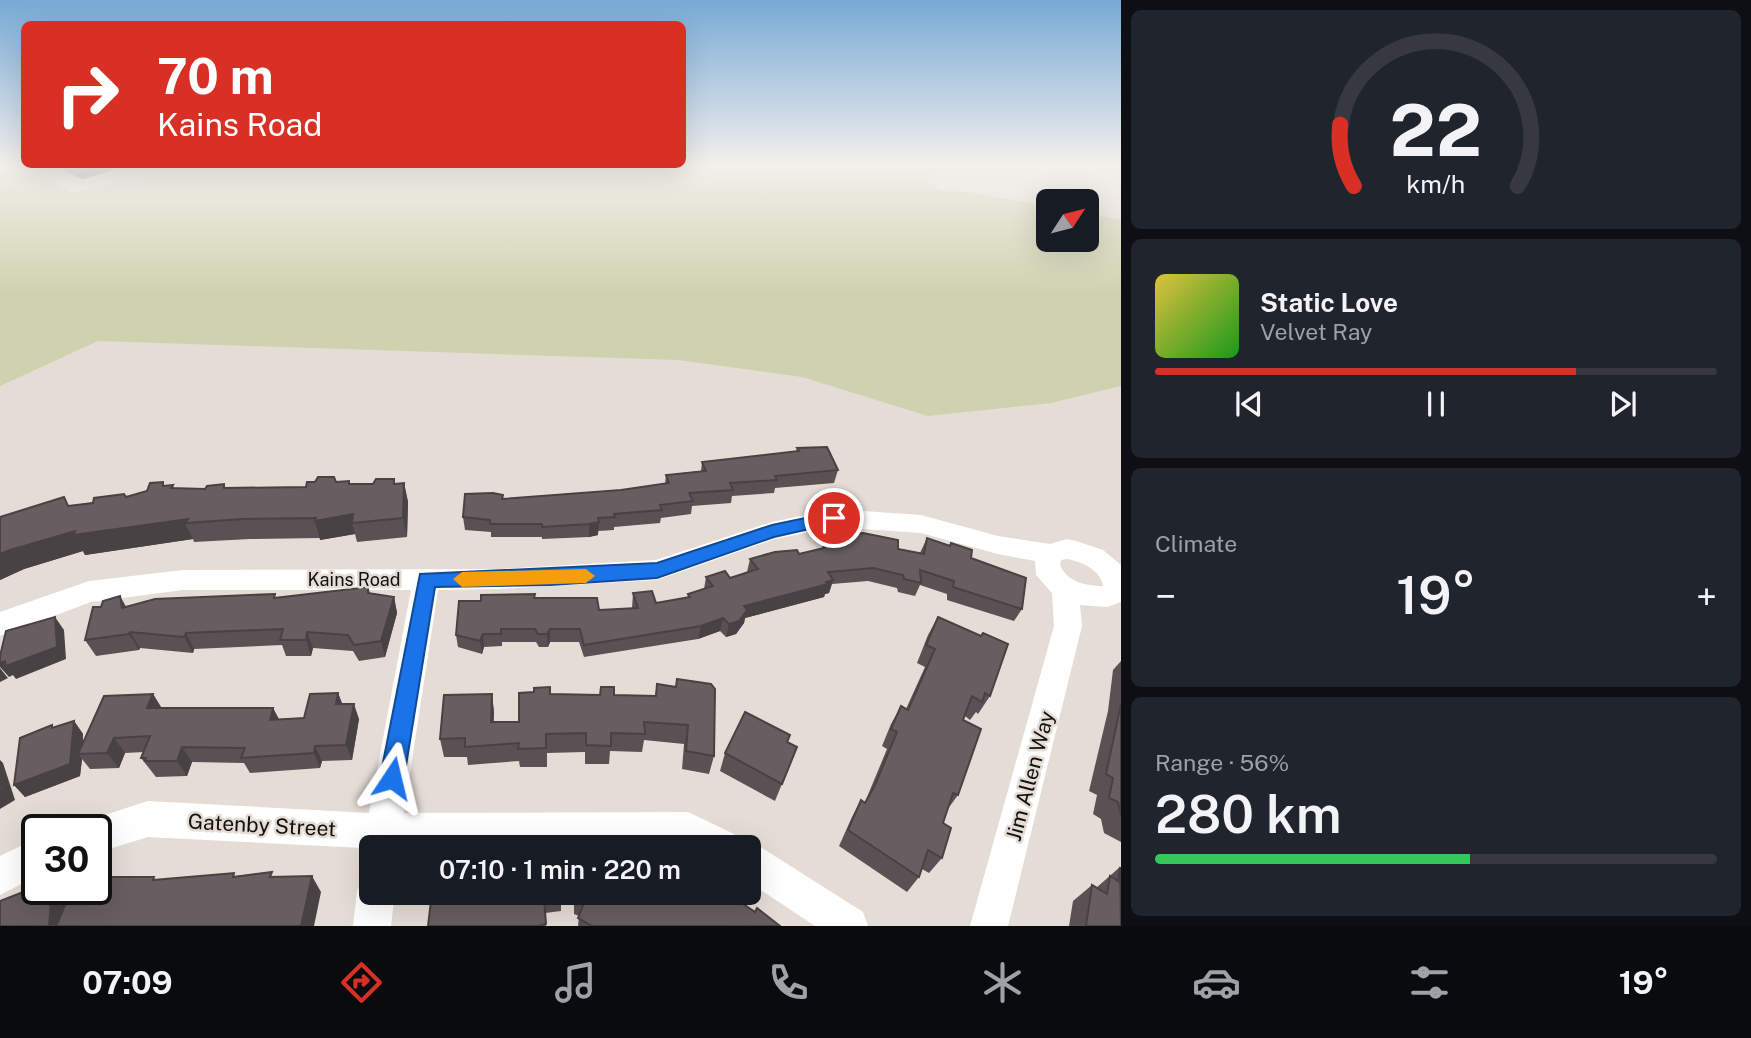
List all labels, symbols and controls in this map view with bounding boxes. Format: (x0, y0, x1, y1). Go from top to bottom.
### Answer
text: 70 m (157, 47, 274, 105)
icon: right (42, 49, 133, 140)
text: 22 (1390, 87, 1482, 172)
text: Kains Road (157, 106, 322, 143)
text: km/h (1407, 168, 1465, 198)
north arrow (1036, 189, 1099, 252)
map controls (1036, 189, 1099, 252)
text: Static Love (1260, 287, 1398, 318)
text: Velvet Ray (1260, 318, 1372, 345)
icon: previous (1230, 385, 1268, 423)
icon: pause (1417, 385, 1455, 423)
icon: next (1604, 385, 1642, 423)
pin (804, 488, 864, 548)
icon: arrive (815, 499, 853, 537)
text: Climate (1155, 530, 1237, 557)
text: 19° (1396, 565, 1476, 626)
street label: Kains Road (308, 569, 401, 590)
text: − (1155, 574, 1176, 619)
text: + (1696, 574, 1717, 619)
street label: Jim Allen Way (1001, 708, 1059, 844)
position arrow (355, 741, 429, 815)
text: Range · 56% (1155, 749, 1289, 776)
text: 280 km (1155, 784, 1342, 845)
street label: Gatenby Street (187, 809, 337, 841)
speed limit sign: 30 (21, 814, 112, 905)
text: 07:10 · 1 min · 220 m (439, 854, 681, 885)
icon: directions (337, 958, 386, 1007)
icon: music (551, 958, 600, 1007)
icon: phone (764, 958, 813, 1007)
icon: climate (978, 958, 1027, 1007)
icon: car (1192, 958, 1241, 1007)
icon: filters (1405, 958, 1454, 1007)
text: 07:09 (82, 964, 173, 1001)
text: 19° (1619, 964, 1669, 1001)

